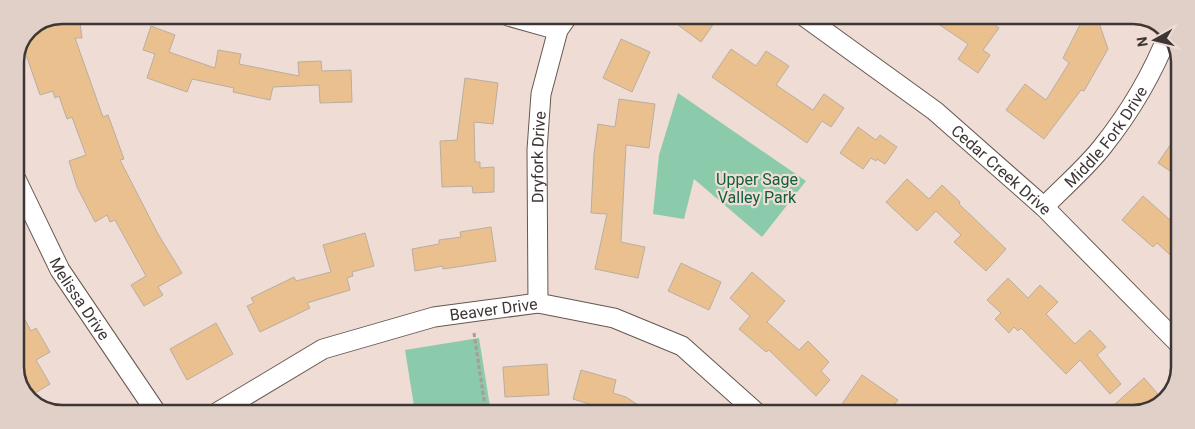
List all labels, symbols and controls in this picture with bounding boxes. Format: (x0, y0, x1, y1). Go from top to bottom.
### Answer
north arrow (1130, 15, 1180, 65)
text: N (1134, 36, 1151, 48)
street label: Middle Fork Drive (1061, 83, 1151, 192)
street label: Dryfork Drive (528, 111, 550, 203)
street label: Cedar Creek Drive (947, 121, 1055, 219)
park label: Upper Sage Valley Park (716, 170, 798, 207)
street label: Melissa Drive (45, 254, 114, 344)
street label: Beaver Drive (448, 294, 539, 325)

